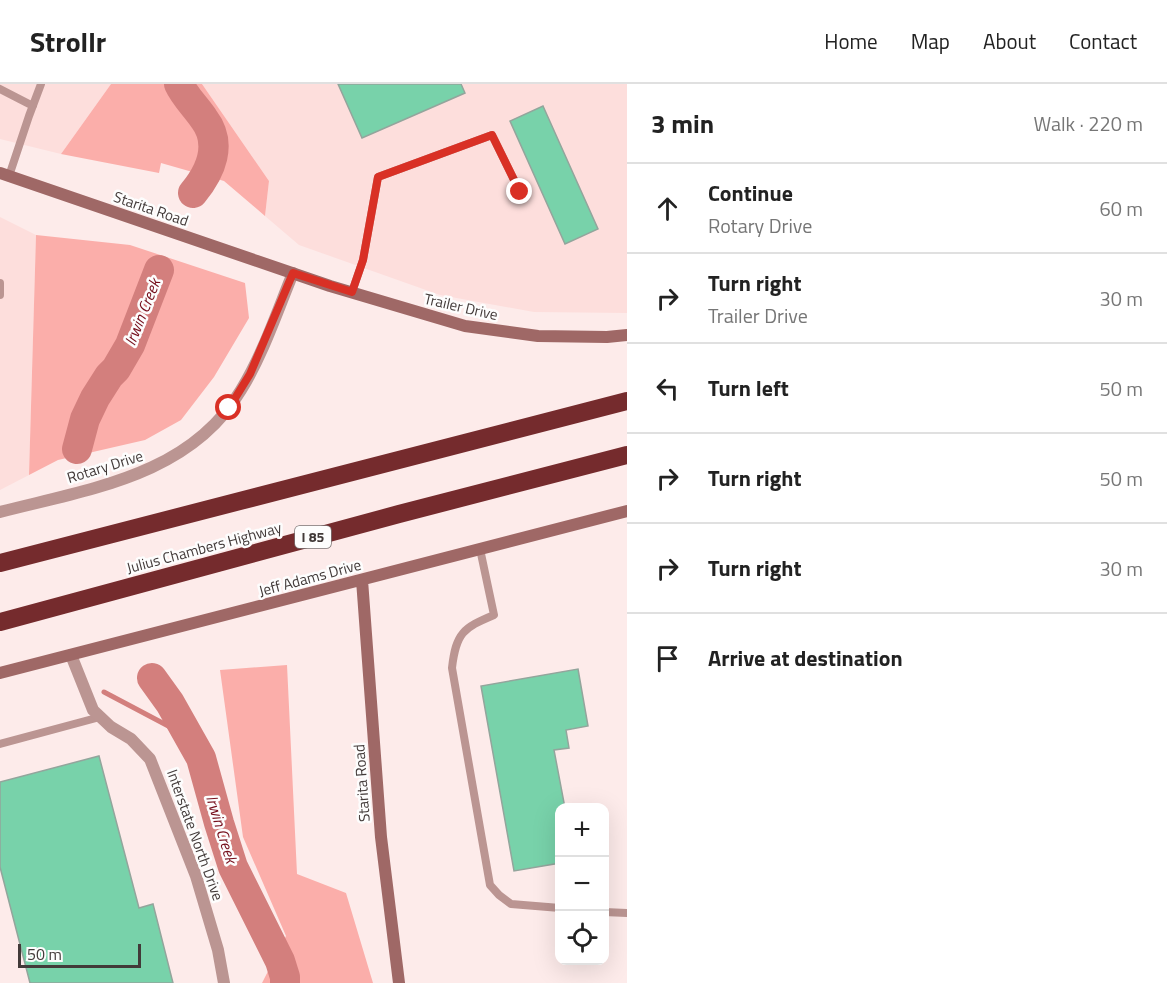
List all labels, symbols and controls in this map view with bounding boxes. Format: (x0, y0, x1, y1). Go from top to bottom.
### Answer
text: Strollr (30, 20, 106, 63)
text: Home (824, 25, 878, 57)
text: Map (911, 25, 950, 57)
text: About (983, 25, 1036, 57)
text: Contact (1069, 25, 1137, 57)
text: 3 min (651, 104, 714, 143)
text: Walk · 220 m (1034, 108, 1143, 139)
text: Continue (708, 176, 793, 210)
route end (506, 178, 532, 204)
street label: Starita Road (111, 185, 192, 232)
icon: ahead (651, 192, 684, 225)
text: 60 m (1099, 193, 1143, 224)
text: Rotary Drive (708, 210, 812, 241)
text: Turn right (708, 266, 802, 300)
water label: Irwin Creek (118, 273, 167, 349)
icon: right (651, 282, 684, 315)
text: 30 m (1099, 283, 1143, 314)
street label: Trailer Drive (422, 287, 500, 326)
text: Trailer Drive (708, 300, 808, 331)
text: Turn left (708, 371, 789, 405)
icon: left (651, 372, 684, 405)
text: 50 m (1099, 373, 1143, 404)
route start (215, 394, 241, 420)
street label: Rotary Drive (64, 444, 146, 489)
text: Turn right (708, 461, 802, 495)
icon: right (651, 462, 684, 495)
text: 50 m (1099, 463, 1143, 494)
street label: Julius Chambers Highway (124, 516, 284, 579)
road number: I 85 (295, 526, 331, 548)
text: Turn right (708, 551, 802, 585)
icon: right (651, 552, 684, 585)
street label: Jeff Adams Drive (256, 553, 364, 602)
text: 30 m (1099, 553, 1143, 584)
text: Arrive at destination (708, 641, 903, 675)
icon: arrive (651, 642, 684, 675)
street label: Starita Road (347, 743, 376, 823)
street label: Interstate North Drive (161, 766, 230, 904)
water label: Irwin Creek (200, 792, 244, 868)
map controls (555, 803, 609, 965)
button: + (555, 803, 609, 857)
button: − (555, 857, 609, 911)
button: locate (555, 911, 609, 965)
scale bar (18, 941, 141, 968)
text: 50 m (27, 942, 62, 966)

